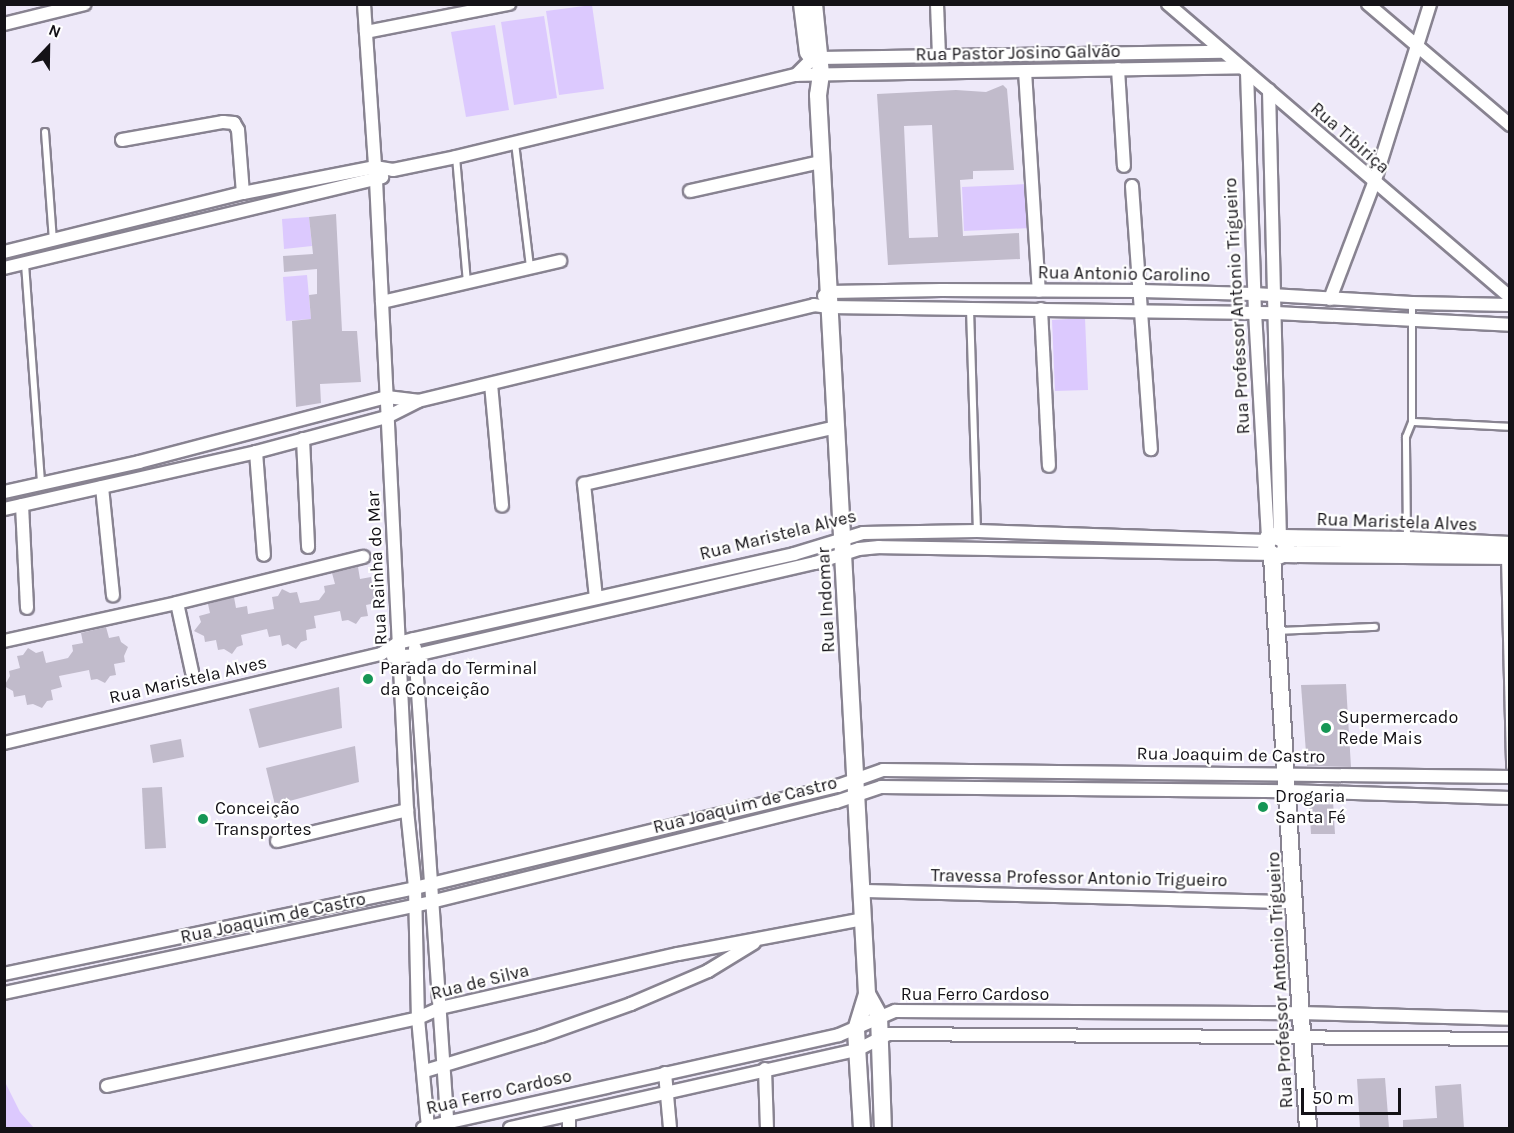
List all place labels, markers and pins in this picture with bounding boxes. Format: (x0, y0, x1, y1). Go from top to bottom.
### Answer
place label: Parada do Terminal da Conceição (380, 658, 537, 700)
marker: Parada do Terminal da Conceição (361, 672, 375, 686)
place label: Supermercado Rede Mais (1338, 707, 1458, 750)
marker: Supermercado Rede Mais (1319, 721, 1333, 735)
place label: Drogaria Santa Fé (1275, 786, 1346, 828)
place label: Conceição Transportes (215, 798, 312, 840)
marker: Drogaria Santa Fé (1256, 800, 1270, 814)
marker: Conceição Transportes (196, 812, 210, 826)

